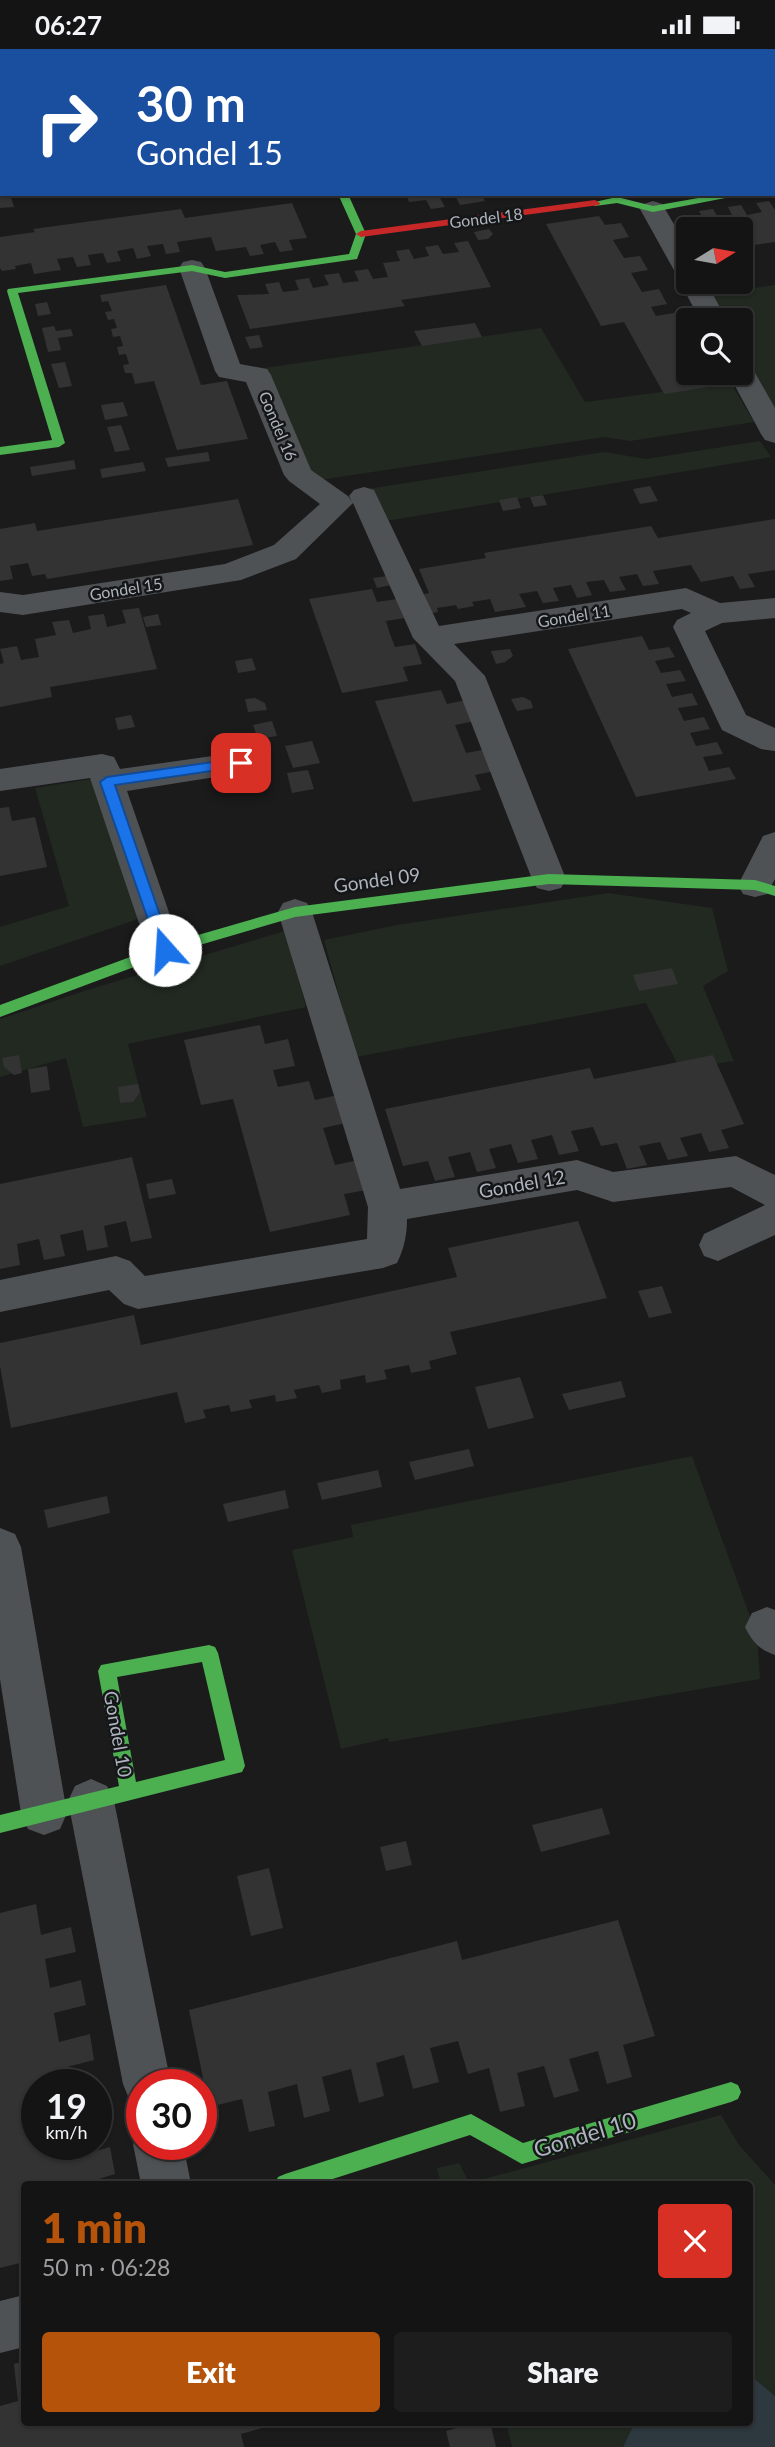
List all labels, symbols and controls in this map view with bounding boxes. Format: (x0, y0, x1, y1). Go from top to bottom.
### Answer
text: 06:27 (35, 9, 102, 41)
text: 30 m (136, 74, 246, 132)
icon: right (21, 77, 112, 168)
text: Gondel 15 (136, 133, 283, 172)
street label: Gondel 18 (448, 204, 524, 231)
north arrow (676, 217, 752, 294)
map controls (676, 217, 753, 385)
button: search (676, 308, 753, 385)
street label: Gondel 16 (255, 388, 302, 463)
street label: Gondel 15 (88, 573, 164, 604)
street label: Gondel 11 (536, 600, 612, 631)
pin (211, 733, 271, 793)
icon: arrive (222, 744, 260, 782)
street label: Gondel 09 (332, 862, 422, 897)
position arrow (128, 913, 202, 987)
street label: Gondel 12 (477, 1165, 567, 1202)
street label: Gondel 10 (100, 1689, 137, 1779)
speed limit sign: 30 (126, 2069, 217, 2160)
text: 19 (46, 2084, 87, 2126)
street label: Gondel 10 (530, 2105, 639, 2163)
text: km/h (45, 2121, 88, 2143)
text: 1 min (42, 2202, 147, 2252)
button: close (658, 2204, 732, 2278)
text: 50 m · 06:28 (42, 2253, 170, 2281)
button: Exit (42, 2332, 380, 2412)
button: Share (394, 2332, 732, 2412)

